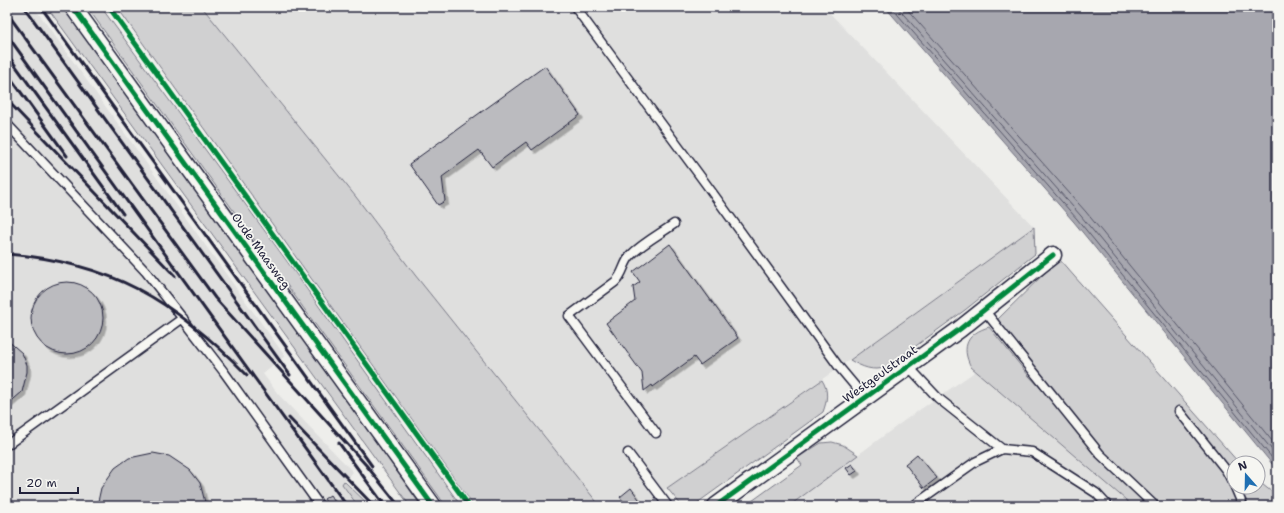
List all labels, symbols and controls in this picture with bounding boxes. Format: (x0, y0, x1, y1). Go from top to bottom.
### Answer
street label: Oude Maasweg (228, 210, 294, 292)
street label: Westgeulstraat (839, 342, 921, 406)
north arrow (1226, 455, 1266, 495)
text: N (1236, 457, 1250, 475)
scale bar (20, 469, 78, 495)
text: 20 m (26, 475, 57, 491)

